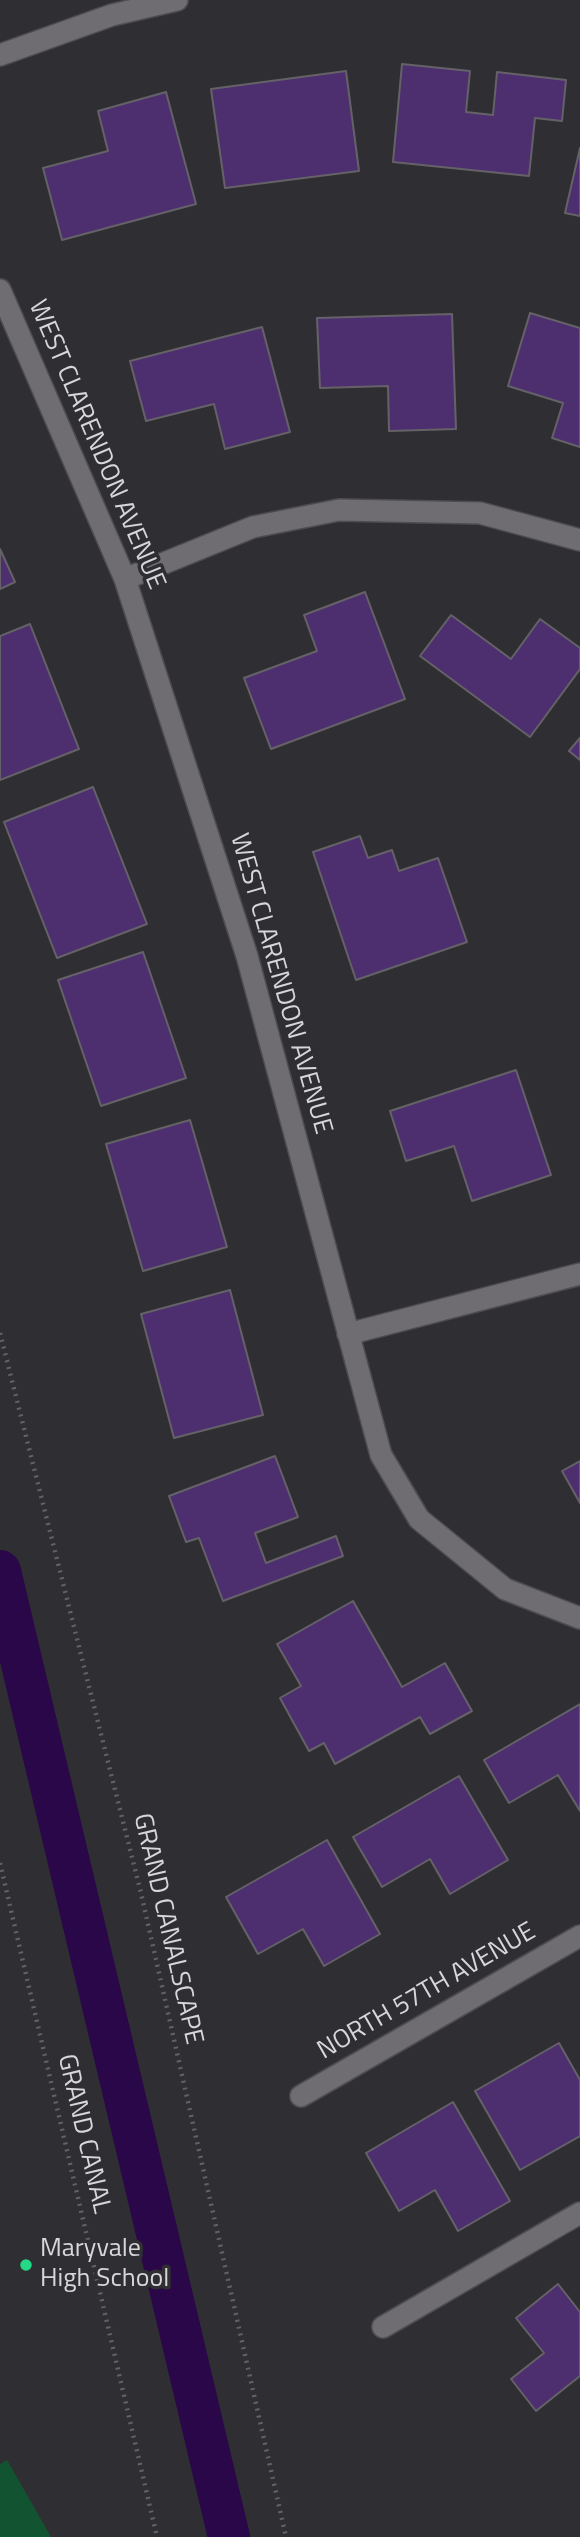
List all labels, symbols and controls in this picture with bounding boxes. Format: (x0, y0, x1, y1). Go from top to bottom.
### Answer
street label: WEST CLARENDON AVENUE (21, 296, 171, 594)
street label: WEST CLARENDON AVENUE (222, 830, 338, 1138)
street label: GRAND CANALSCAPE (125, 1810, 209, 2048)
street label: NORTH 57TH AVENUE (312, 1917, 542, 2067)
street label: GRAND CANAL (50, 2051, 116, 2217)
place label: Maryvale High School (40, 2234, 169, 2296)
marker: Maryvale High School (18, 2257, 34, 2273)

